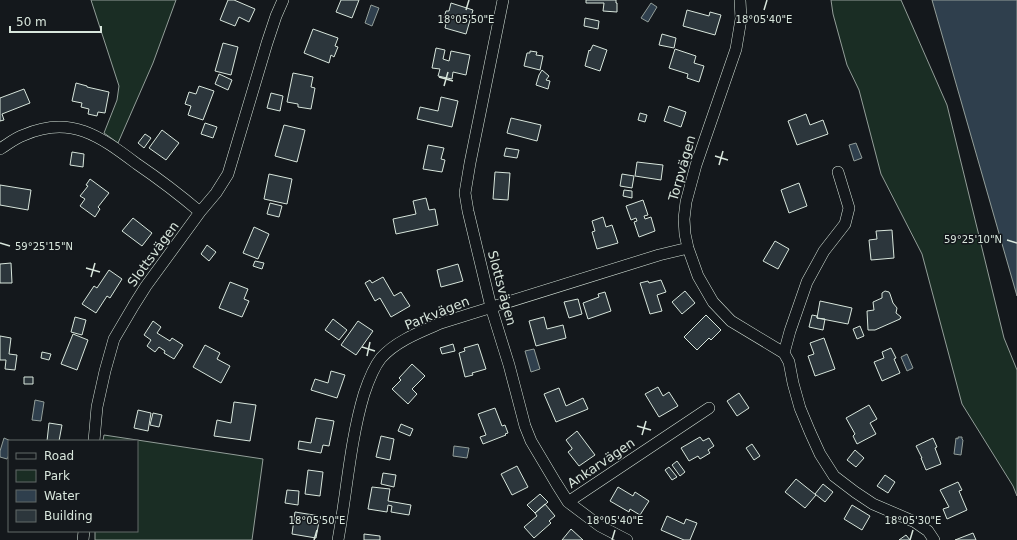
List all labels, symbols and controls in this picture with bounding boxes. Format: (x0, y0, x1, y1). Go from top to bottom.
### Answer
scale bar (10, 8, 101, 34)
text: 18°05'50"E (438, 14, 494, 25)
text: 18°05'40"E (736, 14, 792, 25)
text: 50 m (16, 15, 47, 29)
street label: Torpvägen (665, 134, 699, 203)
street label: Slottsvägen (124, 218, 182, 290)
text: 59°25'10"N (944, 234, 1002, 245)
text: 59°25'15"N (15, 241, 73, 252)
street label: Slottsvägen (485, 249, 519, 327)
street label: Parkvägen (403, 293, 471, 333)
street label: Ankarvägen (565, 435, 637, 491)
legend (8, 440, 138, 532)
text: Road (44, 449, 74, 463)
text: Park (44, 469, 70, 483)
text: Water (44, 489, 80, 503)
text: Building (44, 509, 93, 523)
text: 18°05'50"E (289, 515, 345, 526)
text: 18°05'40"E (587, 515, 643, 526)
text: 18°05'30"E (885, 515, 941, 526)

